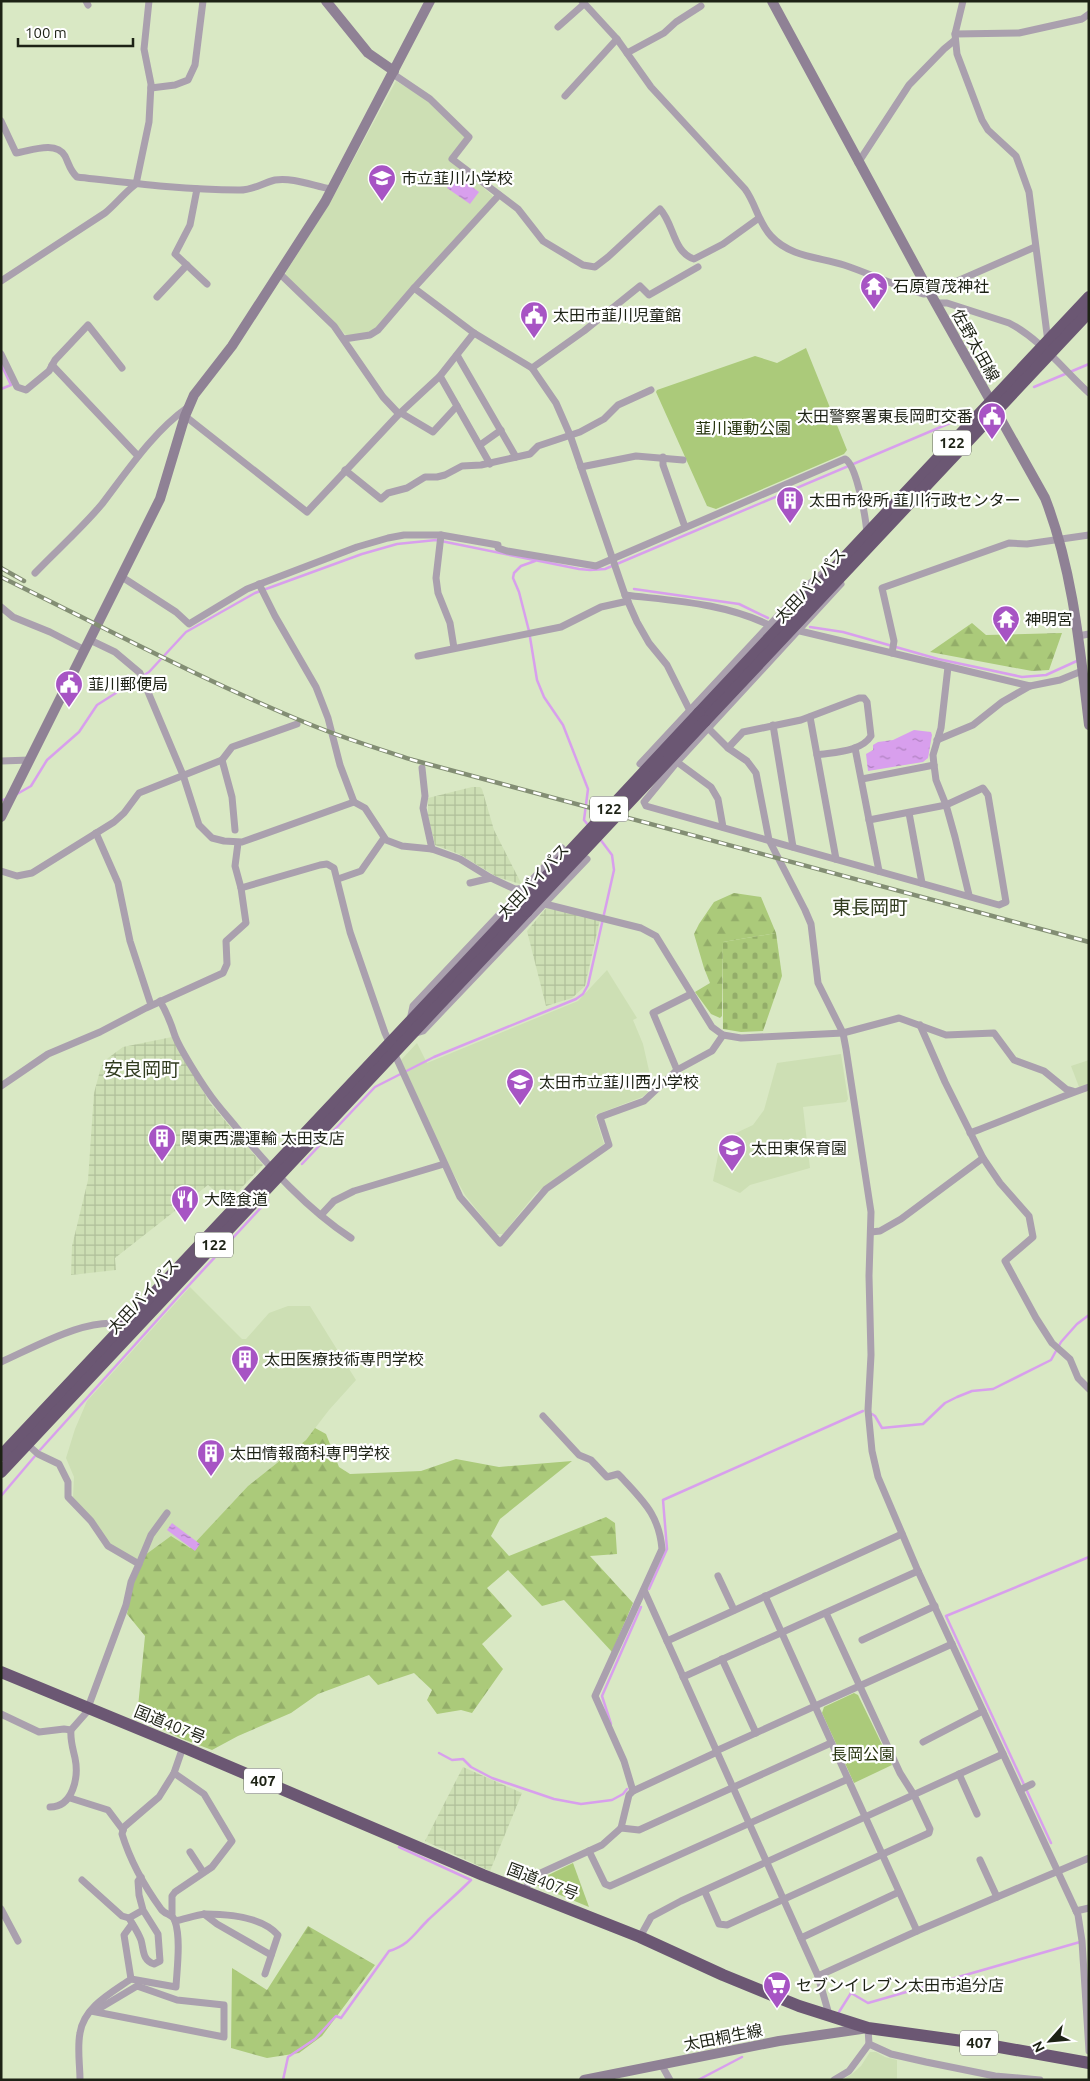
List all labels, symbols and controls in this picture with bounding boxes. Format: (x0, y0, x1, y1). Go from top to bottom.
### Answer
scale bar (18, 15, 132, 47)
text: 100 m (25, 24, 67, 41)
school or university icon: 市立韮川小学校 (367, 163, 397, 202)
place label: 市立韮川小学校 (401, 169, 513, 187)
temple icon: 石原賀茂神社 (859, 271, 889, 310)
place label: 石原賀茂神社 (893, 277, 989, 295)
public building icon: 太田市韮川児童館 (519, 300, 549, 339)
place label: 太田市韮川児童館 (553, 306, 681, 324)
street label: 佐野太田線 (949, 306, 1003, 384)
public building icon: 太田警察署東長岡町交番 (977, 401, 1007, 440)
place label: 太田警察署東長岡町交番 (797, 407, 973, 425)
park label: 韮川運動公園 (695, 419, 791, 437)
road number: 122 (933, 430, 971, 456)
building icon: 太田市役所 韮川行政センター (775, 485, 805, 524)
place label: 太田市役所 韮川行政センター (809, 491, 1021, 509)
street label: 太田バイパス (771, 544, 849, 626)
temple icon: 神明宮 (991, 604, 1021, 643)
place label: 神明宮 (1025, 610, 1073, 628)
public building icon: 韮川郵便局 (54, 669, 84, 708)
place label: 韮川郵便局 (88, 675, 168, 693)
road number: 122 (590, 796, 628, 822)
street label: 太田バイパス (494, 840, 572, 922)
district label: 東長岡町 (832, 896, 908, 918)
district label: 安良岡町 (104, 1058, 180, 1080)
school or university icon: 太田市立韮川西小学校 (505, 1067, 535, 1106)
place label: 太田市立韮川西小学校 (539, 1073, 699, 1091)
building icon: 関東西濃運輸 太田支店 (147, 1123, 177, 1162)
place label: 関東西濃運輸 太田支店 (181, 1129, 345, 1147)
school or university icon: 太田東保育園 (717, 1133, 747, 1172)
place label: 太田東保育園 (751, 1139, 847, 1157)
restaurant icon: 大陸食道 (170, 1184, 200, 1223)
place label: 大陸食道 (204, 1190, 268, 1208)
road number: 122 (195, 1232, 233, 1258)
street label: 太田バイパス (104, 1255, 182, 1337)
building icon: 太田医療技術専門学校 (230, 1344, 260, 1383)
place label: 太田医療技術専門学校 (264, 1350, 424, 1368)
building icon: 太田情報商科専門学校 (196, 1438, 226, 1477)
place label: 太田情報商科専門学校 (230, 1444, 390, 1462)
street label: 国道407号 (132, 1702, 208, 1746)
park label: 長岡公園 (831, 1745, 895, 1763)
road number: 407 (244, 1768, 282, 1794)
street label: 国道407号 (505, 1859, 581, 1903)
supermarket icon: セブンイレブン太田市追分店 (762, 1970, 792, 2009)
place label: セブンイレブン太田市追分店 (796, 1976, 1004, 1994)
north arrow (1025, 2016, 1075, 2066)
street label: 太田桐生線 (682, 2021, 764, 2053)
road number: 407 (960, 2030, 998, 2056)
text: N (1029, 2039, 1048, 2055)

